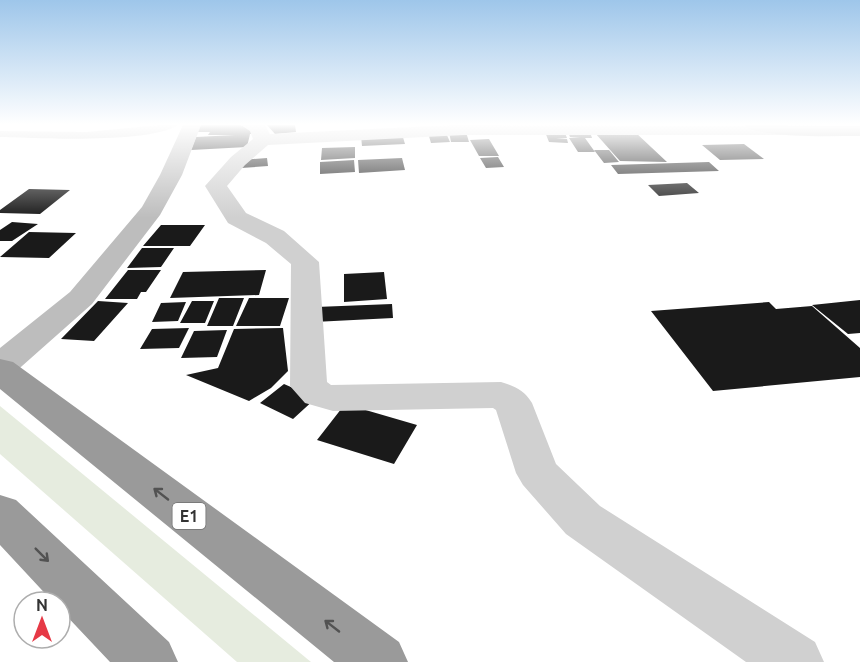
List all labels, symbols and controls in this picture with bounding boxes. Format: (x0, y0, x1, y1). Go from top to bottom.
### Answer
one-way arrow (153, 488, 169, 501)
road number: E1 (172, 503, 206, 529)
one-way arrow (34, 548, 49, 563)
north arrow (12, 590, 72, 650)
text: N (36, 596, 48, 614)
one-way arrow (325, 620, 341, 633)

